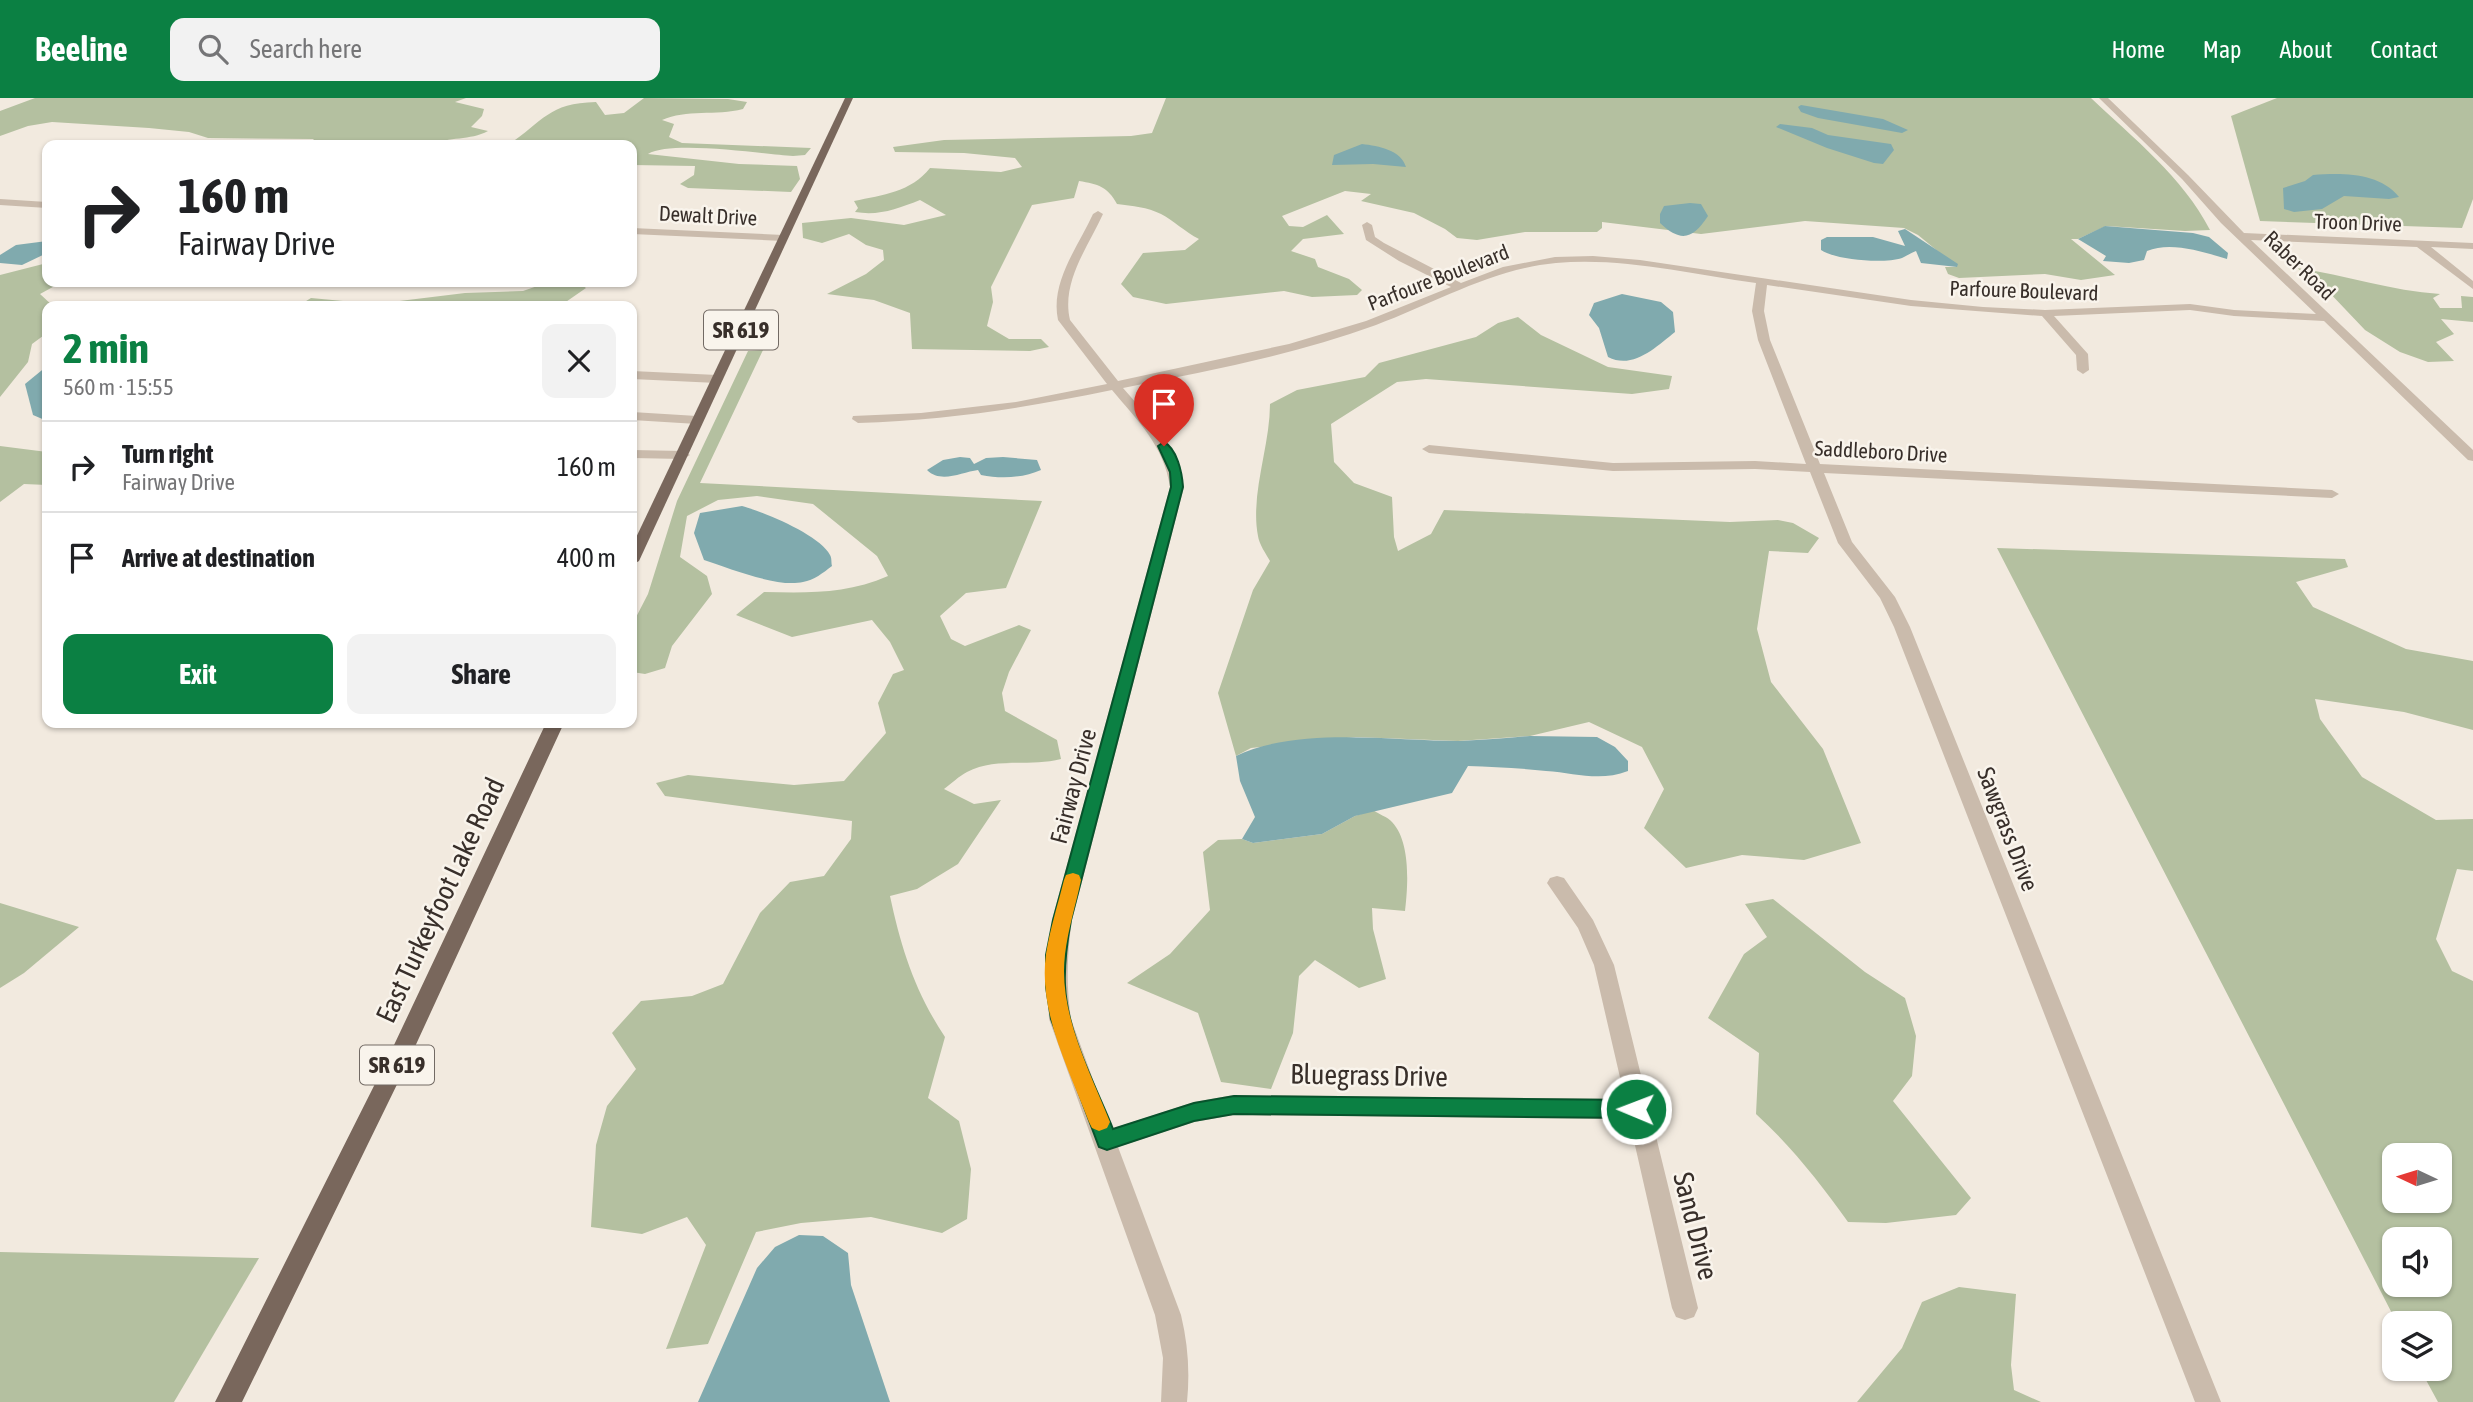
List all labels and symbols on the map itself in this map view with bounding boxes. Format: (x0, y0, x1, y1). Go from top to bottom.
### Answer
street label: Dewalt Drive (658, 200, 758, 230)
street label: Troon Drive (2314, 208, 2402, 236)
street label: Raber Road (2260, 225, 2340, 305)
street label: Parfoure Boulevard (1364, 239, 1512, 315)
street label: Parfoure Boulevard (1949, 275, 2099, 305)
road number: SR 619 (704, 311, 778, 350)
pin (1134, 374, 1194, 446)
street label: Saddleboro Drive (1814, 436, 1948, 466)
street label: Fairway Drive (1045, 726, 1101, 846)
street label: Sawgrass Drive (1972, 763, 2044, 895)
street label: East Turkeyfoot Lake Road (369, 772, 511, 1028)
road number: SR 619 (360, 1046, 434, 1084)
street label: Bluegrass Drive (1290, 1058, 1448, 1092)
position arrow (1599, 1072, 1673, 1146)
north arrow (2382, 1143, 2452, 1213)
street label: Sand Drive (1667, 1169, 1725, 1283)

